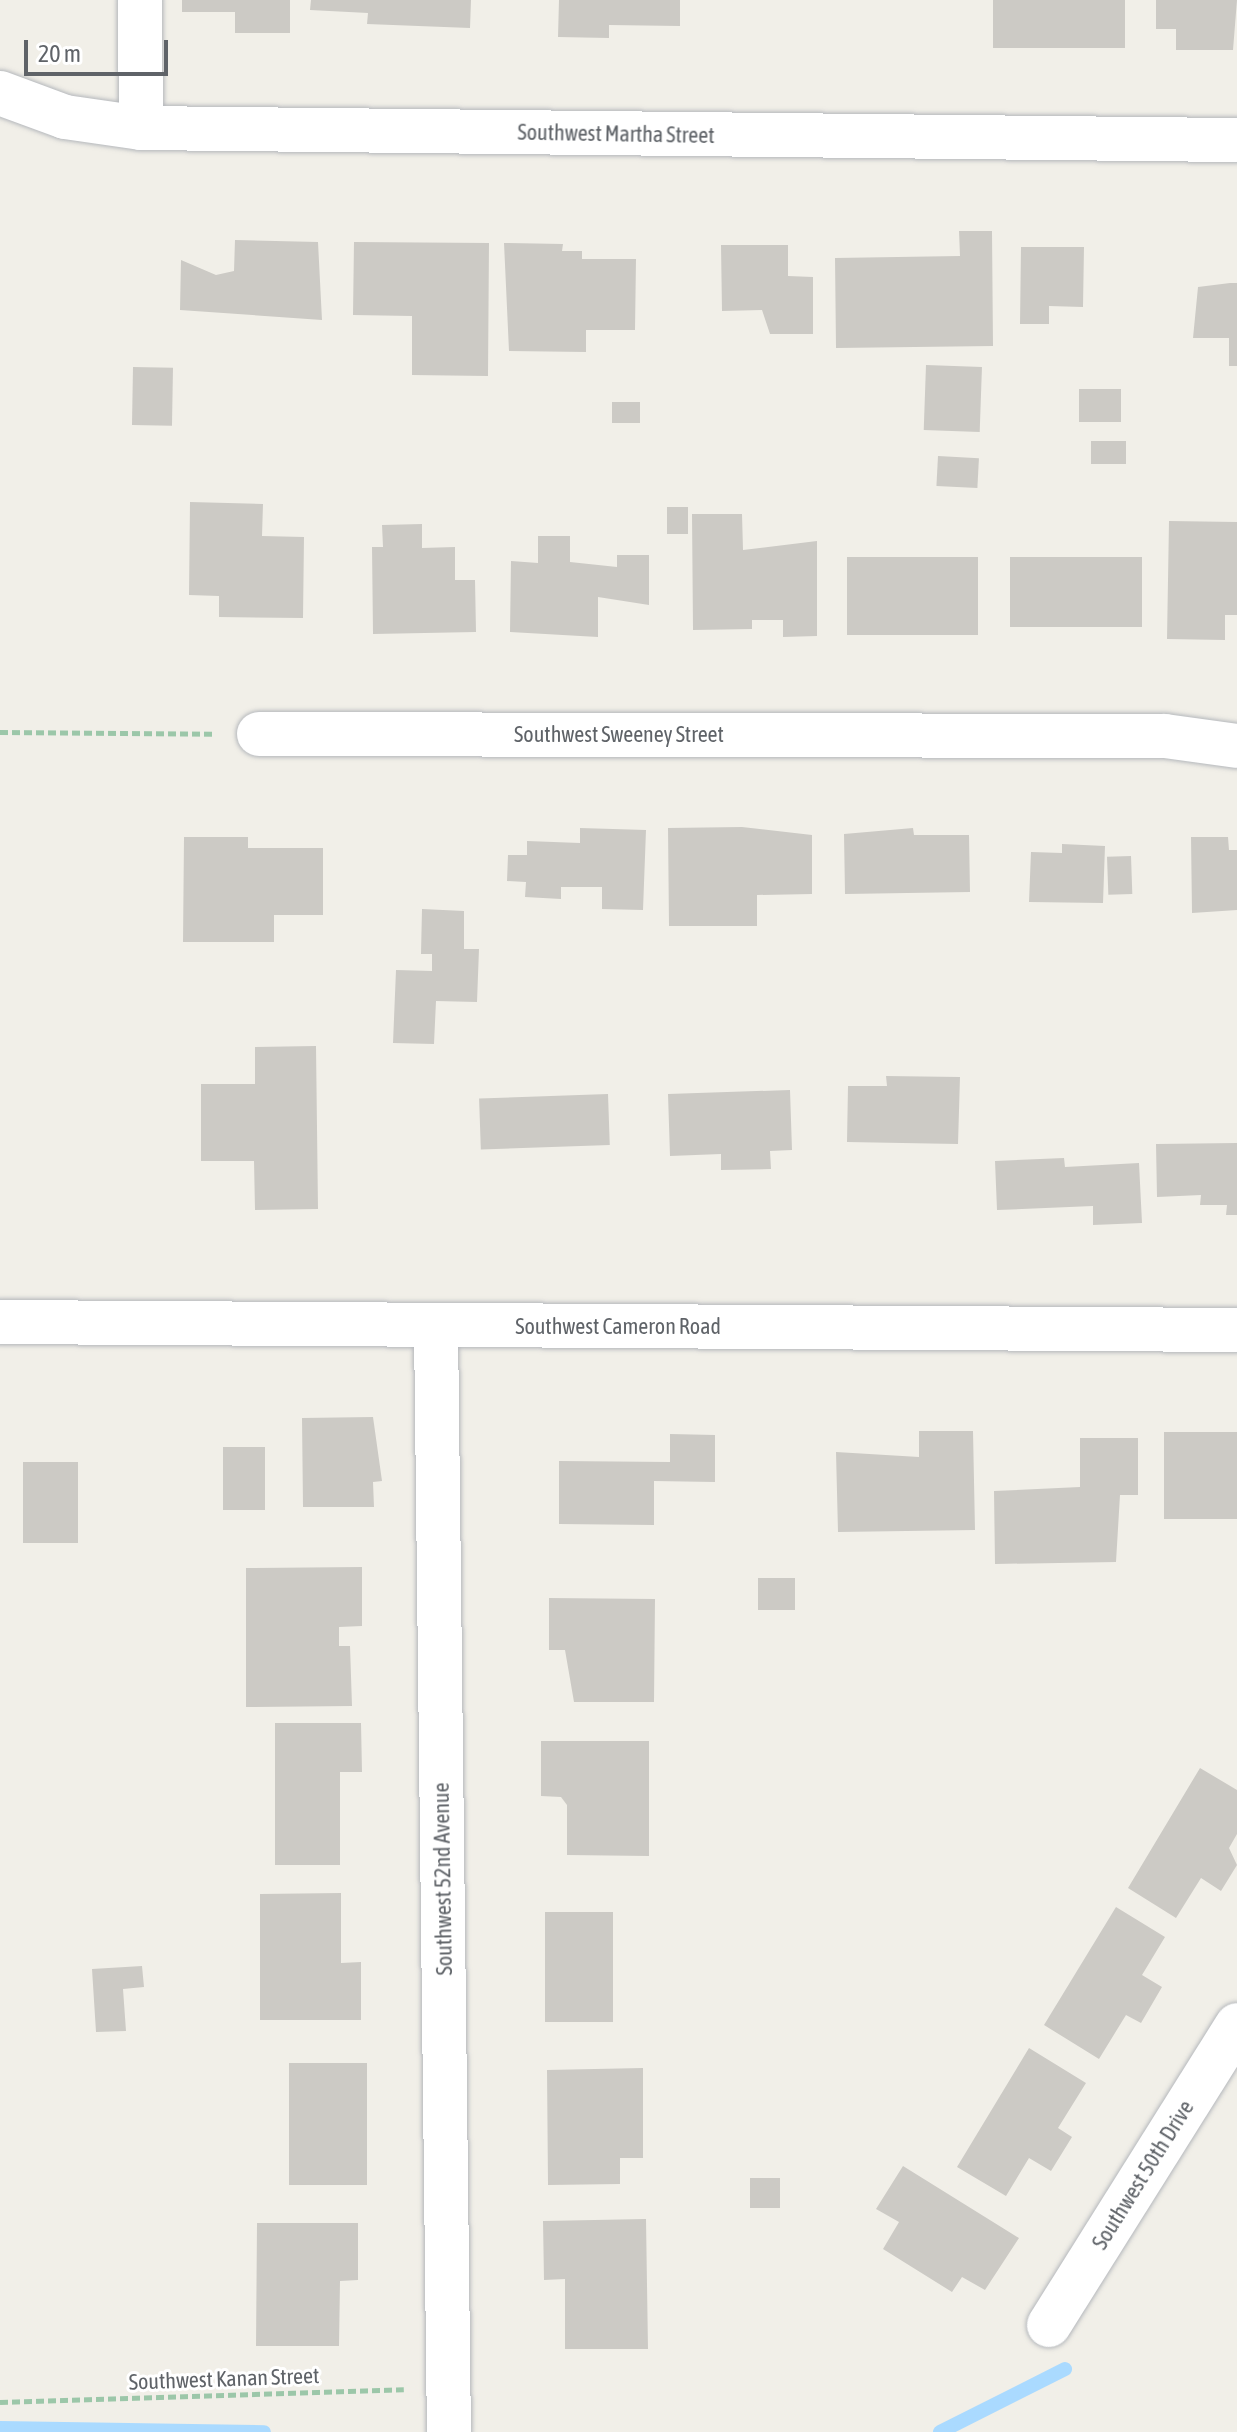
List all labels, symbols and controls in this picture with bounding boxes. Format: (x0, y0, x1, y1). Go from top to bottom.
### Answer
scale bar (28, 24, 172, 74)
text: 20 m (38, 40, 81, 67)
street label: Southwest Martha Street (517, 119, 715, 149)
street label: Southwest Sweeney Street (514, 722, 724, 748)
street label: Southwest Cameron Road (515, 1314, 721, 1340)
street label: Southwest 52nd Avenue (428, 1782, 458, 1976)
street label: Southwest 50th Drive (1087, 2096, 1199, 2254)
street label: Southwest Kanan Street (128, 2362, 320, 2396)

